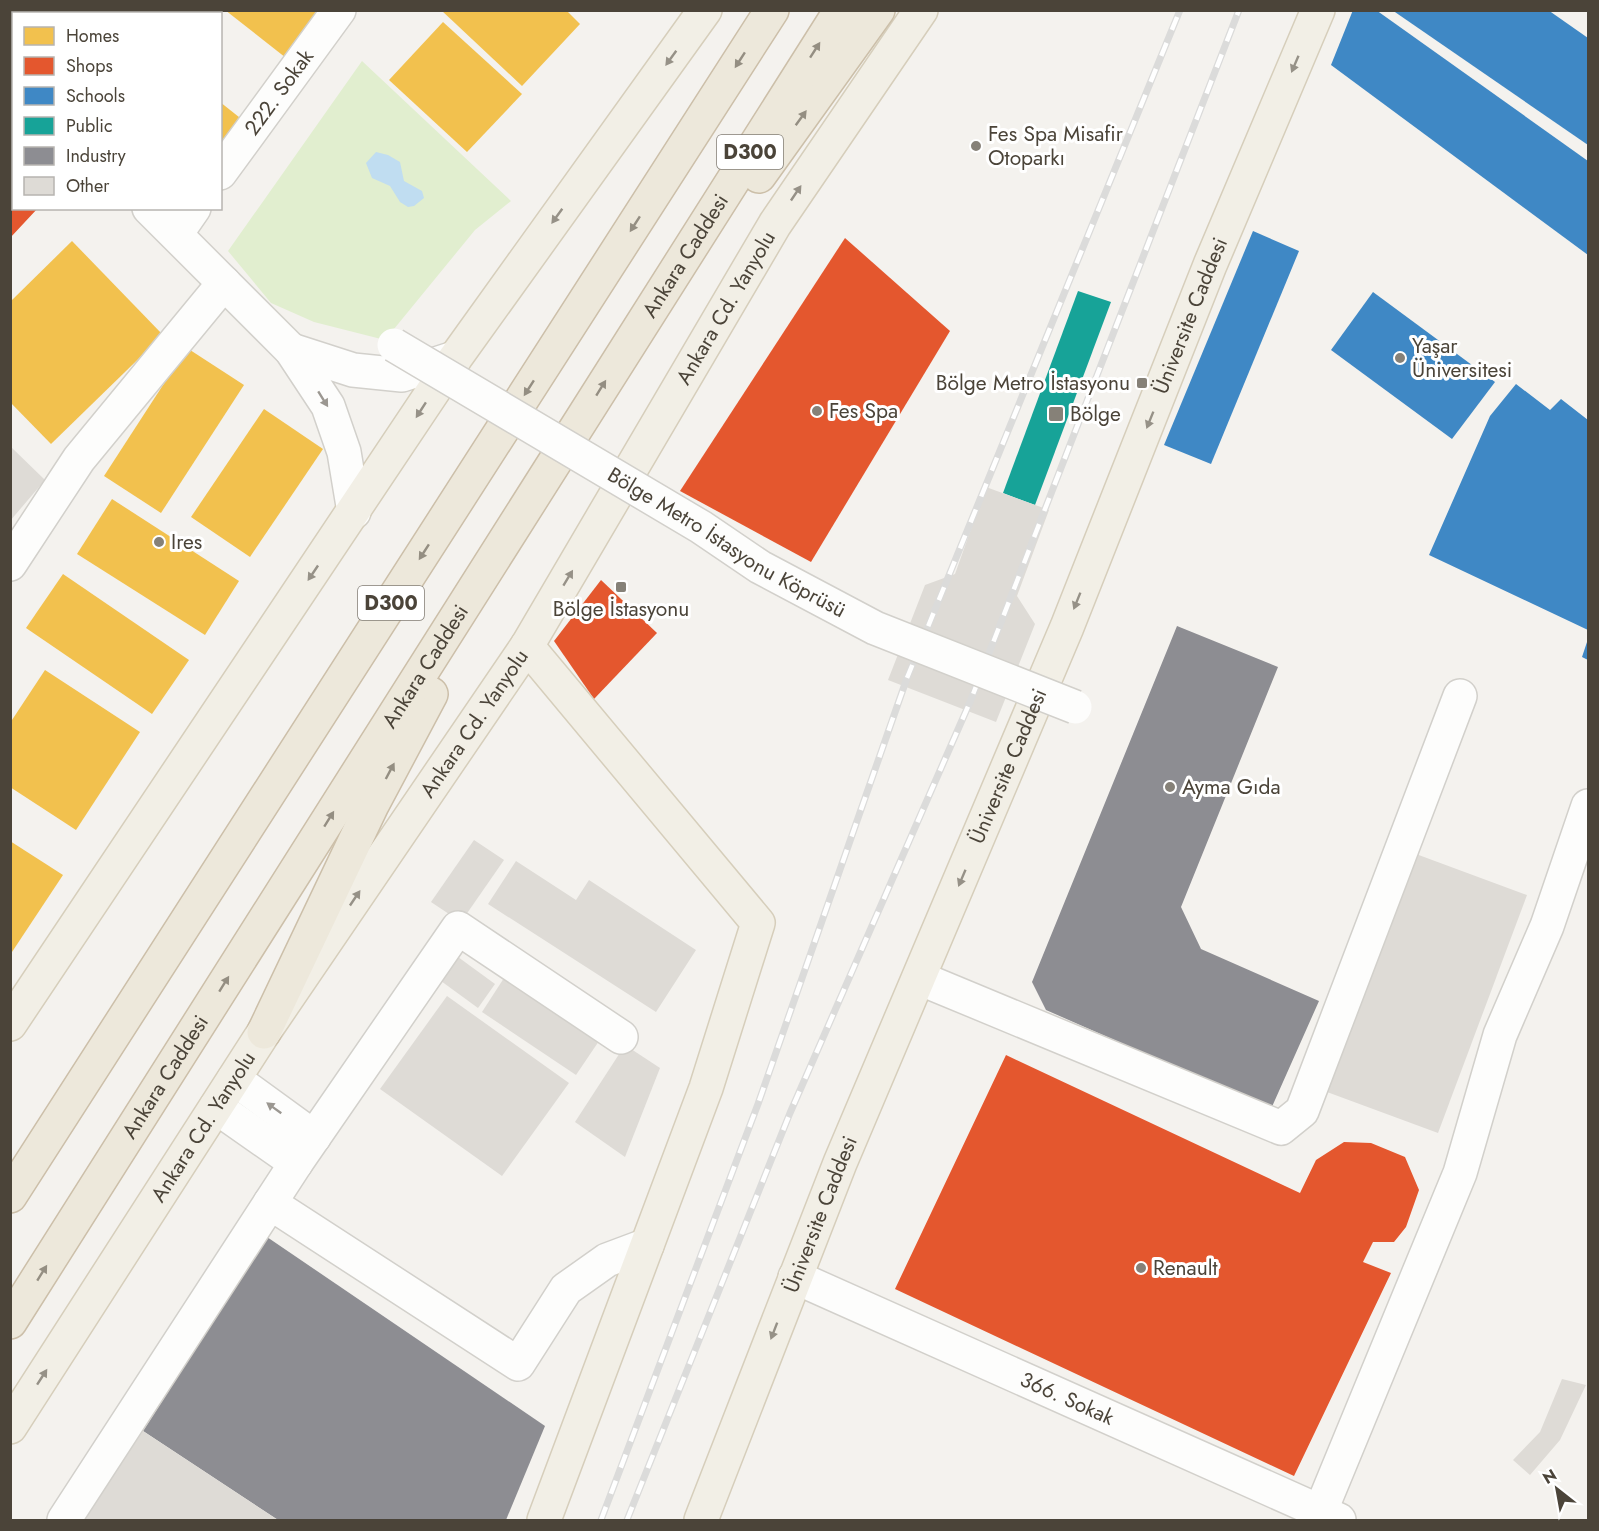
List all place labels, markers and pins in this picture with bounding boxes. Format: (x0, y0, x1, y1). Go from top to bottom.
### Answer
place label: Fes Spa Misafir Otoparkı (988, 119, 1124, 173)
marker: Fes Spa Misafir Otoparkı (969, 139, 983, 153)
place label: Yaşar Üniversitesi (1412, 331, 1512, 385)
marker: Yaşar Üniversitesi (1393, 351, 1407, 365)
place label: Bölge Metro İstasyonu (936, 368, 1130, 398)
marker: Bölge Metro İstasyonu (1135, 376, 1149, 390)
place label: Fes Spa (829, 396, 898, 426)
place label: Bölge (1070, 399, 1121, 429)
marker: Fes Spa (810, 404, 824, 418)
marker: Bölge (1047, 405, 1065, 423)
place label: Ires (171, 527, 202, 557)
marker: Ires (152, 535, 166, 549)
marker: Bölge İstasyonu (614, 580, 628, 594)
place label: Bölge İstasyonu (553, 594, 689, 624)
place label: Ayma Gıda (1182, 772, 1281, 802)
marker: Ayma Gıda (1163, 780, 1177, 794)
place label: Renault (1153, 1253, 1218, 1283)
marker: Renault (1134, 1261, 1148, 1275)

